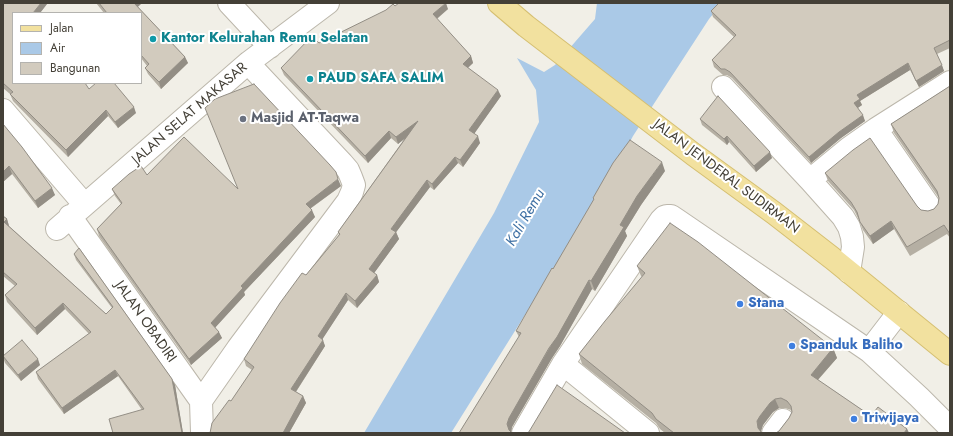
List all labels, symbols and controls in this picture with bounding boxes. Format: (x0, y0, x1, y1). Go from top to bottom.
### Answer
legend (12, 12, 142, 84)
text: Jalan (50, 19, 73, 37)
place label: Kantor Kelurahan Remu Selatan (161, 31, 368, 47)
marker: Kantor Kelurahan Remu Selatan (148, 34, 158, 44)
text: Air (50, 39, 65, 57)
text: Bangunan (50, 59, 100, 77)
street label: JALAN SELAT MAKASAR (129, 59, 251, 169)
place label: PAUD SAFA SALIM (318, 71, 444, 87)
marker: PAUD SAFA SALIM (305, 74, 315, 84)
place label: Masjid AT-Taqwa (251, 111, 359, 127)
marker: Masjid AT-Taqwa (238, 114, 248, 124)
street label: JALAN JENDERAL SUDIRMAN (649, 116, 803, 238)
water label: Kali Remu (503, 186, 549, 250)
street label: JALAN OBADIRI (111, 278, 179, 366)
place label: Stana (748, 296, 784, 312)
marker: Stana (735, 299, 745, 309)
place label: Spanduk Baliho (800, 338, 903, 354)
marker: Spanduk Baliho (787, 341, 797, 351)
place label: Triwijaya (862, 411, 919, 427)
marker: Triwijaya (849, 414, 859, 424)

